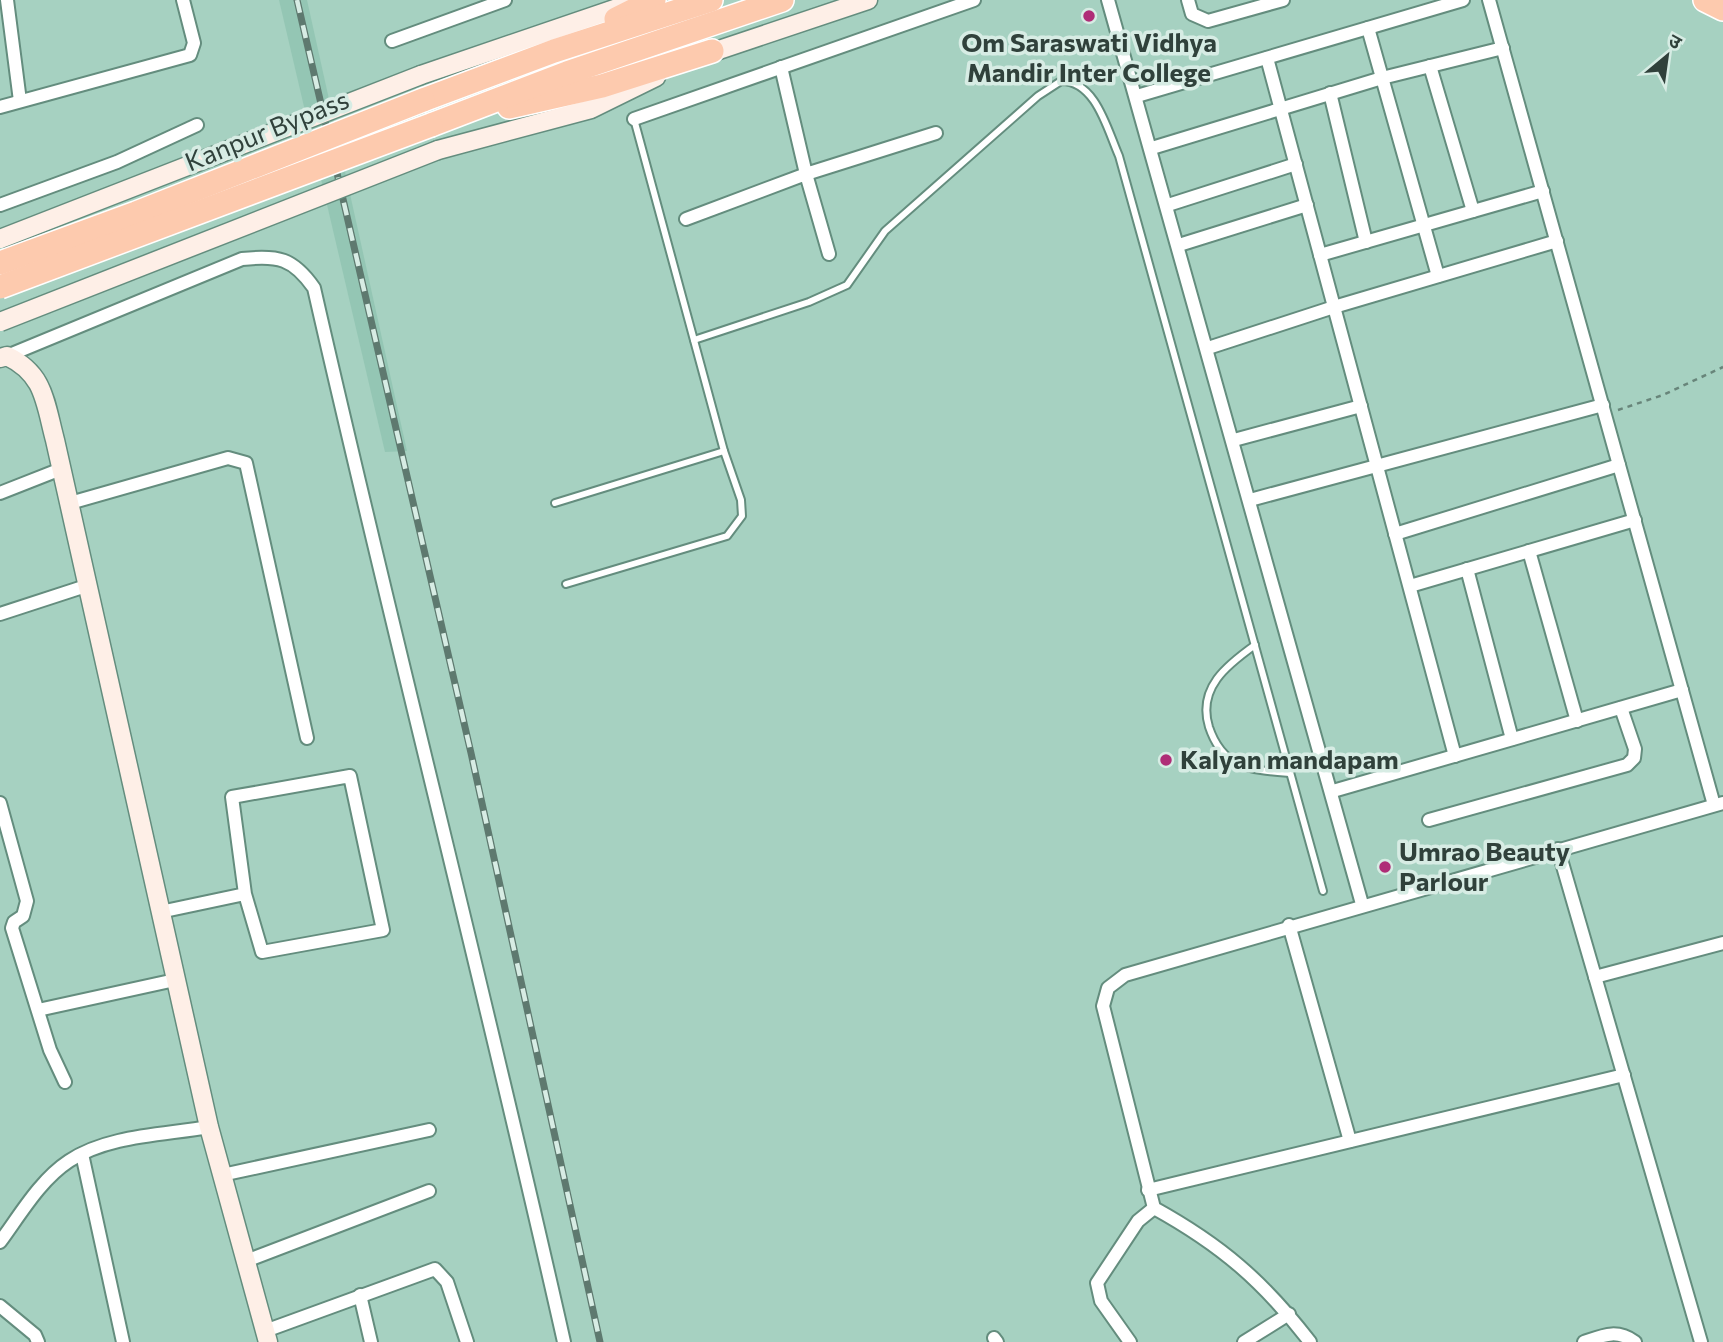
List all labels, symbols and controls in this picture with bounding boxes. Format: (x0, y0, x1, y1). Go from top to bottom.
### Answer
marker: Om Saraswati Vidhya Mandir Inter College (1081, 8, 1097, 24)
north arrow (1632, 21, 1702, 91)
place label: Om Saraswati Vidhya Mandir Inter College (961, 26, 1217, 87)
text: उ (1665, 28, 1687, 54)
street label: Kanpur Bypass (180, 83, 353, 177)
place label: Kalyan mandapam (1180, 743, 1399, 774)
marker: Kalyan mandapam (1158, 752, 1174, 768)
place label: Umrao Beauty Parlour (1399, 835, 1570, 896)
marker: Umrao Beauty Parlour (1377, 859, 1393, 875)

